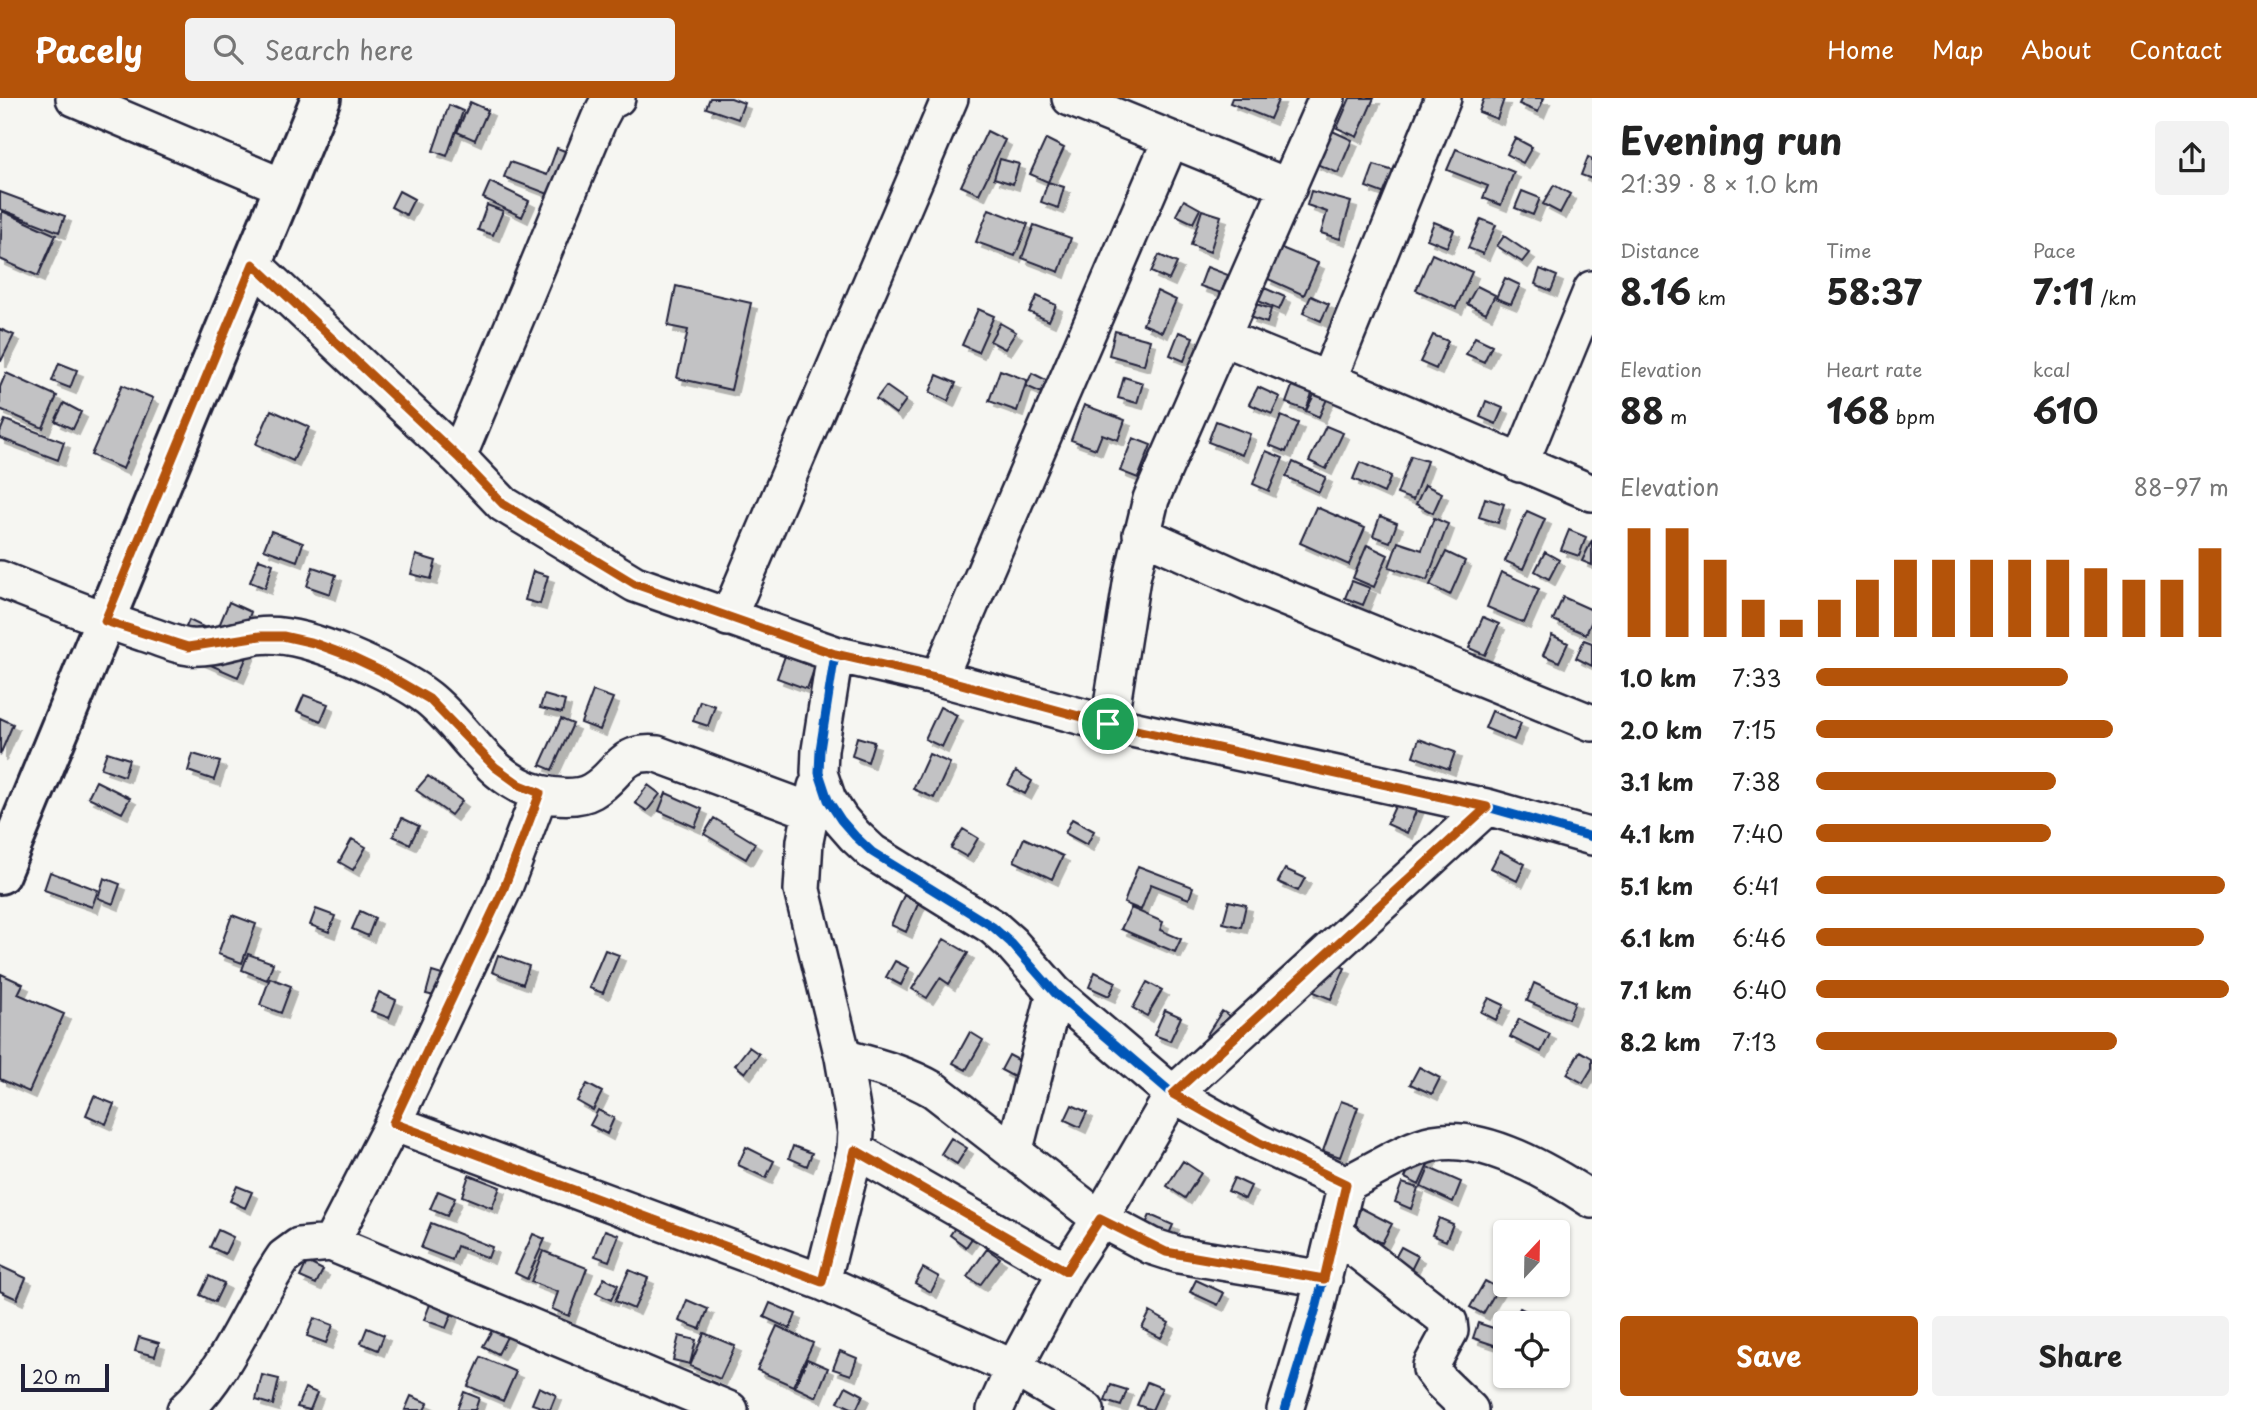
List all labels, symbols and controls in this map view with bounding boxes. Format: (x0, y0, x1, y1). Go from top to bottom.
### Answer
search box (185, 18, 675, 81)
text: Pacely (35, 24, 143, 74)
icon: search (209, 30, 247, 68)
text: Search here (265, 30, 413, 69)
text: Home (1827, 31, 1894, 67)
text: Map (1932, 31, 1983, 67)
text: About (2021, 31, 2091, 67)
text: Contact (2129, 31, 2222, 67)
text: Evening run (1620, 111, 1842, 168)
button: share (2155, 121, 2229, 195)
text: 21:39 · 8 × 1.0 km (1620, 166, 1819, 201)
text: Distance (1620, 236, 1700, 264)
text: Time (1826, 236, 1871, 264)
text: Pace (2033, 236, 2076, 264)
text: 8.16 (1620, 264, 1691, 317)
text: 58:37 (1826, 264, 1922, 317)
text: 7:11 (2033, 264, 2094, 317)
text: km (1691, 283, 1726, 311)
text: /km (2094, 283, 2137, 311)
text: Elevation (1620, 355, 1702, 383)
text: Heart rate (1826, 355, 1922, 383)
text: kcal (2033, 355, 2071, 383)
text: 88 (1620, 383, 1664, 436)
text: 168 (1826, 383, 1890, 436)
text: 610 (2033, 383, 2099, 436)
text: m (1664, 402, 1687, 430)
text: bpm (1890, 402, 1935, 430)
text: Elevation (1620, 469, 1719, 504)
text: 88–97 m (2134, 469, 2229, 504)
text: 1.0 km (1620, 660, 1697, 695)
text: 7:33 (1732, 660, 1782, 695)
pin (1078, 694, 1138, 754)
icon: arrive (1089, 705, 1127, 743)
text: 2.0 km (1620, 712, 1702, 747)
text: 7:15 (1732, 712, 1776, 747)
text: 3.1 km (1620, 764, 1694, 799)
text: 7:38 (1732, 764, 1781, 799)
text: 4.1 km (1620, 816, 1695, 851)
text: 7:40 (1732, 816, 1783, 851)
text: 5.1 km (1620, 868, 1693, 903)
text: 6:41 (1732, 868, 1779, 903)
text: 6.1 km (1620, 920, 1695, 955)
text: 6:46 (1732, 920, 1786, 955)
text: 7.1 km (1620, 972, 1692, 1007)
text: 6:40 (1732, 972, 1787, 1007)
text: 8.2 km (1620, 1024, 1701, 1059)
text: 7:13 (1732, 1024, 1777, 1059)
north arrow (1493, 1220, 1570, 1297)
map controls (1493, 1220, 1570, 1388)
button: locate (1493, 1311, 1570, 1388)
button: Save (1620, 1316, 1918, 1396)
button: Share (1932, 1316, 2229, 1396)
scale bar (21, 1361, 108, 1393)
text: 20 m (32, 1362, 81, 1390)

